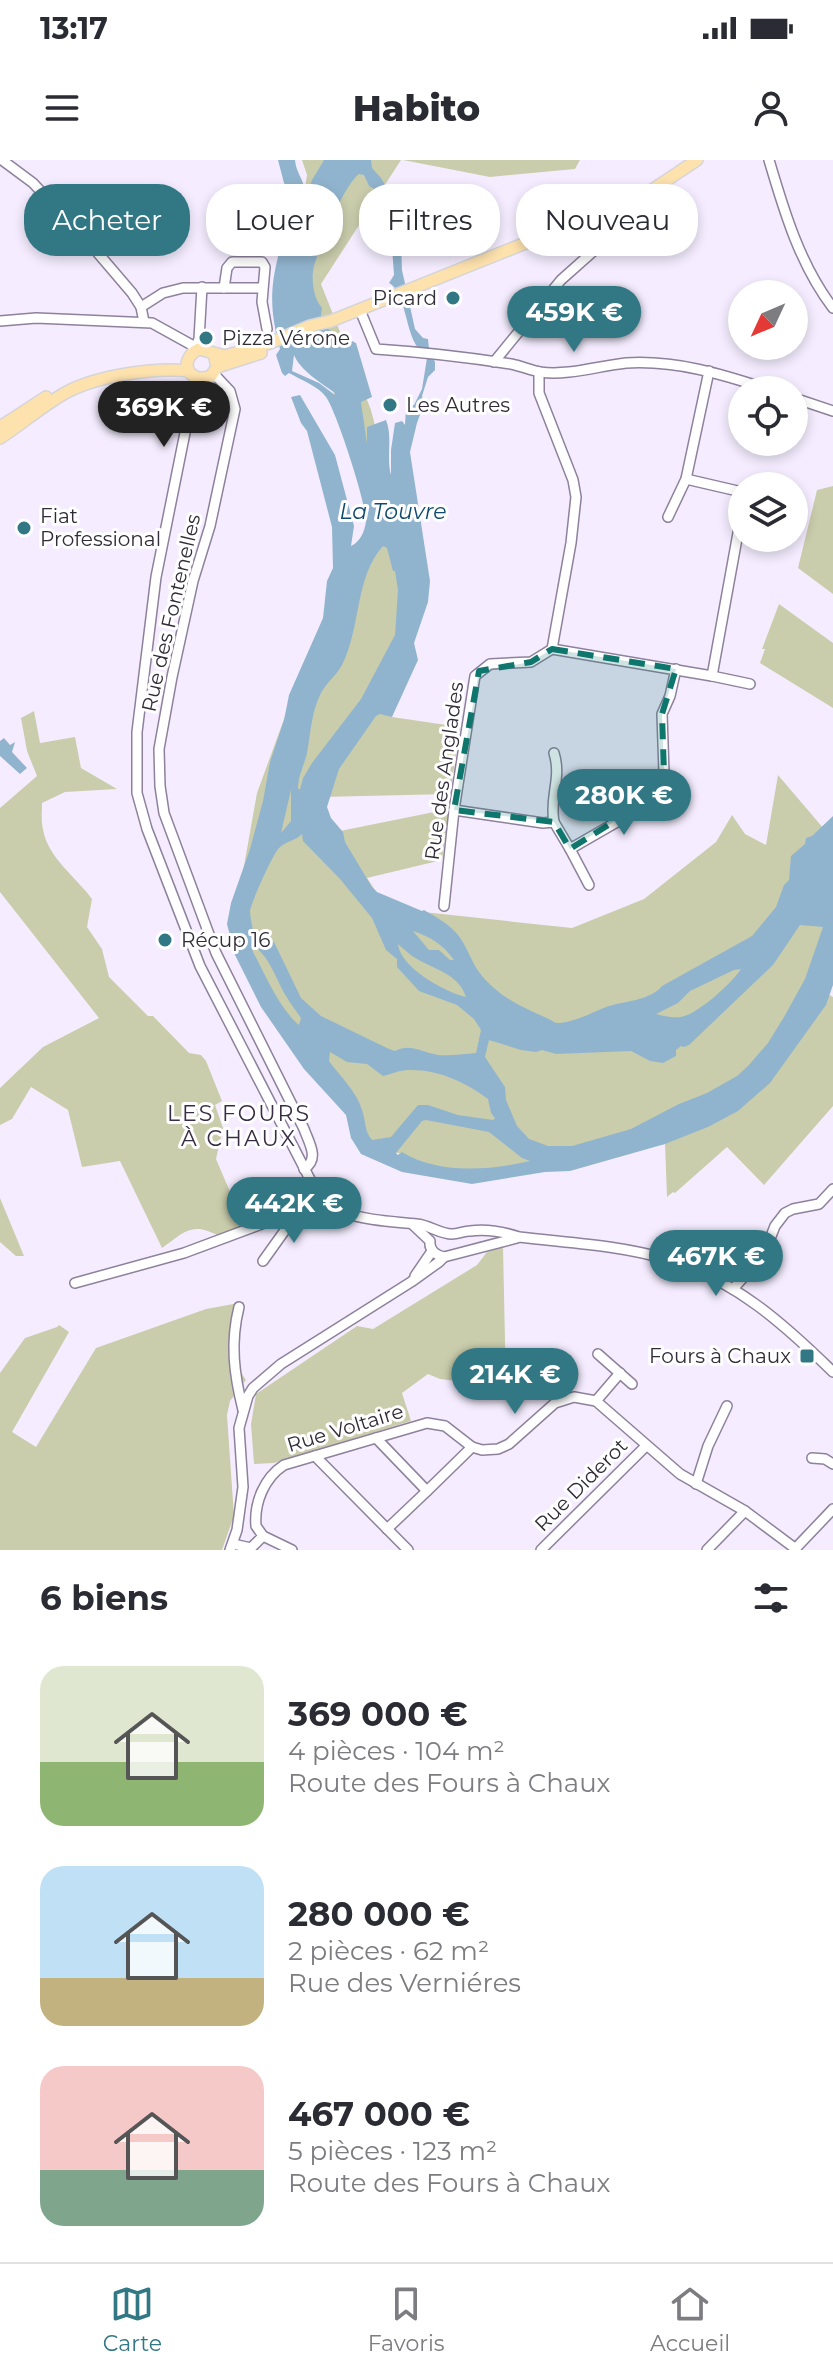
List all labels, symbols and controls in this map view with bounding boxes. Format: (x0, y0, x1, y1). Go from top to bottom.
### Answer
text: 13:17 (40, 10, 108, 47)
icon: menu (40, 86, 84, 130)
text: Habito (353, 86, 480, 130)
icon: person (749, 86, 793, 130)
chip: Acheter (24, 184, 190, 256)
chip: Louer (206, 184, 343, 256)
chip: Filtres (359, 184, 500, 256)
chip: Nouveau (516, 184, 698, 256)
north arrow (728, 280, 808, 360)
map controls (728, 280, 808, 552)
place label: Picard (373, 286, 437, 310)
pin: 459K € (509, 286, 639, 354)
marker: Picard (444, 289, 462, 307)
text: 459K € (525, 296, 623, 328)
place label: Pizza Vérone (222, 326, 350, 350)
marker: Pizza Vérone (197, 329, 215, 347)
button: locate (728, 376, 808, 456)
pin: 369K € (99, 381, 229, 449)
text: 369K € (116, 391, 212, 423)
place label: Les Autres (406, 393, 510, 417)
marker: Les Autres (381, 396, 399, 414)
button: layers (728, 472, 808, 552)
water label: La Touvre (339, 498, 447, 525)
place label: Fiat Professional (40, 504, 161, 551)
street label: Rue des Fontenelles (137, 512, 205, 714)
marker: Fiat Professional (15, 519, 33, 537)
street label: Rue des Anglades (420, 680, 468, 862)
pin: 280K € (559, 769, 689, 837)
text: 280K € (575, 779, 673, 811)
place label: Récup 16 (181, 928, 270, 952)
marker: Récup 16 (156, 931, 174, 949)
district label: LES FOURS À CHAUX (167, 1100, 311, 1152)
pin: 442K € (229, 1177, 359, 1245)
text: 442K € (245, 1187, 343, 1219)
pin: 467K € (651, 1230, 781, 1298)
text: 467K € (667, 1240, 765, 1272)
place label: Fours à Chaux (649, 1344, 791, 1368)
marker: Fours à Chaux (798, 1347, 816, 1365)
pin: 214K € (450, 1348, 580, 1416)
text: 214K € (469, 1358, 561, 1390)
street label: Rue Voltaire (284, 1399, 406, 1457)
street label: Rue Diderot (530, 1434, 632, 1536)
icon: filters (749, 1576, 793, 1620)
text: 6 biens (40, 1577, 168, 1619)
text: 369 000 € (288, 1693, 468, 1735)
icon: home (104, 1698, 200, 1794)
text: 4 pièces · 104 m² (288, 1735, 505, 1767)
text: Route des Fours à Chaux (288, 1767, 611, 1799)
text: 280 000 € (288, 1893, 470, 1935)
icon: home (104, 1898, 200, 1994)
text: 2 pièces · 62 m² (288, 1935, 489, 1967)
text: Rue des Verniéres (288, 1967, 521, 1999)
text: 467 000 € (288, 2093, 470, 2135)
icon: home (104, 2098, 200, 2194)
text: 5 pièces · 123 m² (288, 2135, 497, 2167)
text: Route des Fours à Chaux (288, 2167, 611, 2199)
tab: Carte (103, 2282, 162, 2357)
tab: Favoris (368, 2282, 445, 2357)
tab: Accueil (650, 2282, 730, 2357)

